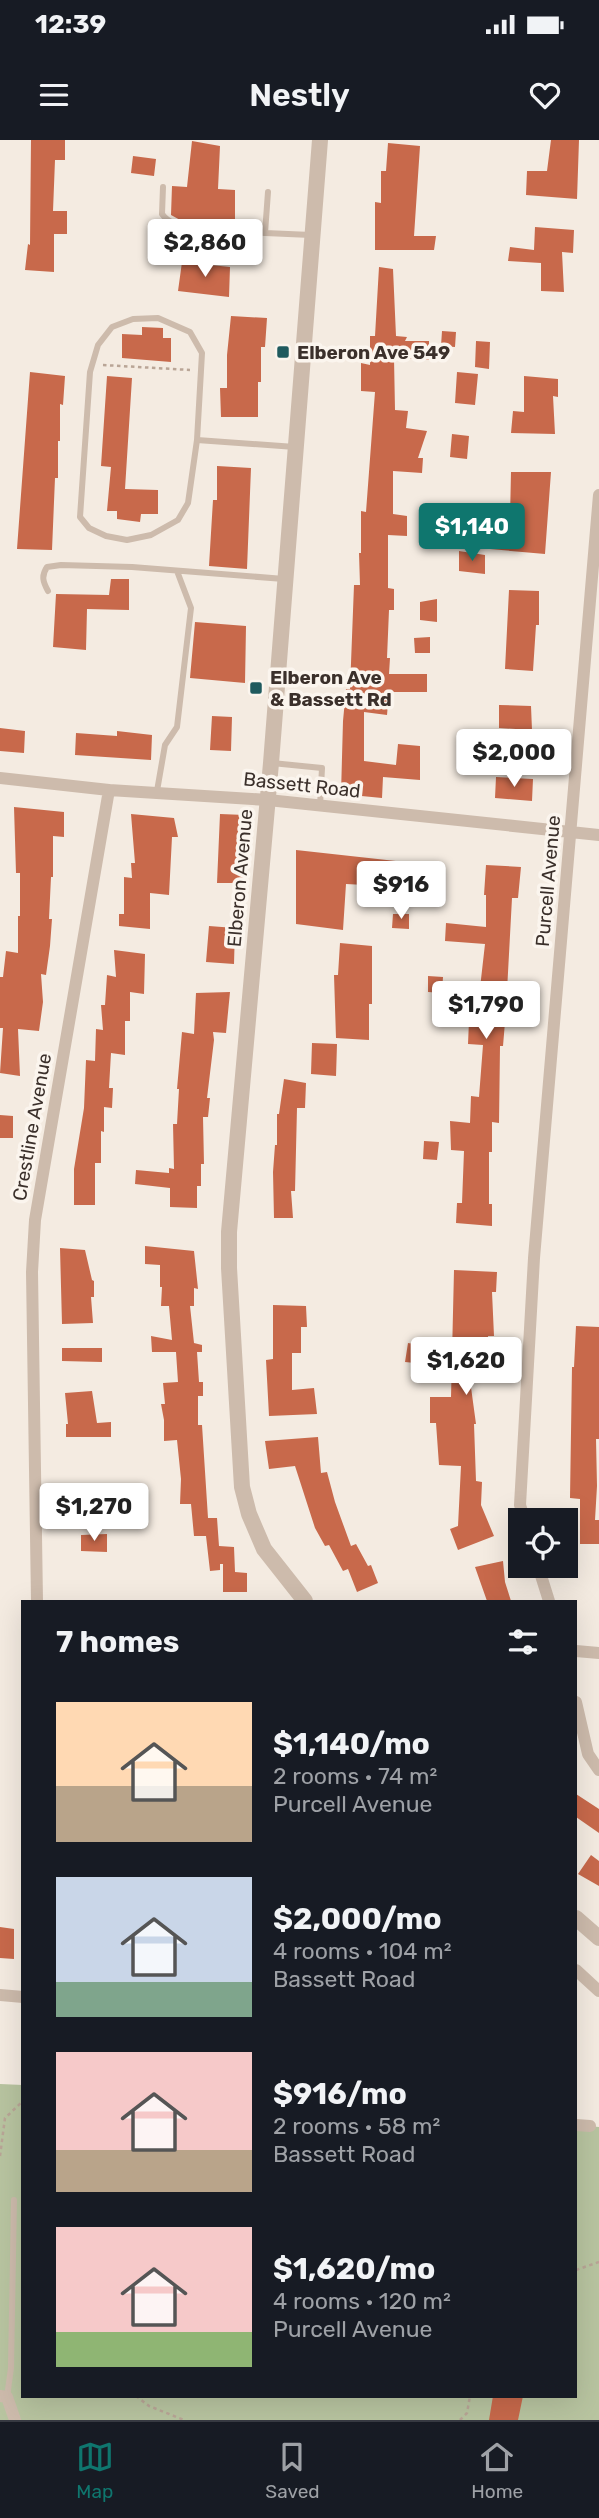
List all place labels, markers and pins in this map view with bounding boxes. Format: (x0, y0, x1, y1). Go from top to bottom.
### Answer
pin: $2,860 (148, 220, 262, 279)
place label: Elberon Ave 549 (297, 341, 450, 364)
marker: Elberon Ave 549 (275, 344, 291, 360)
pin: $1,140 (415, 504, 529, 563)
place label: Elberon Ave & Bassett Rd (270, 666, 392, 711)
marker: Elberon Ave & Bassett Rd (248, 680, 264, 696)
pin: $2,000 (457, 730, 571, 789)
pin: $916 (360, 862, 442, 921)
pin: $1,790 (429, 982, 543, 1041)
pin: $1,620 (409, 1338, 523, 1397)
pin: $1,270 (37, 1484, 151, 1543)

